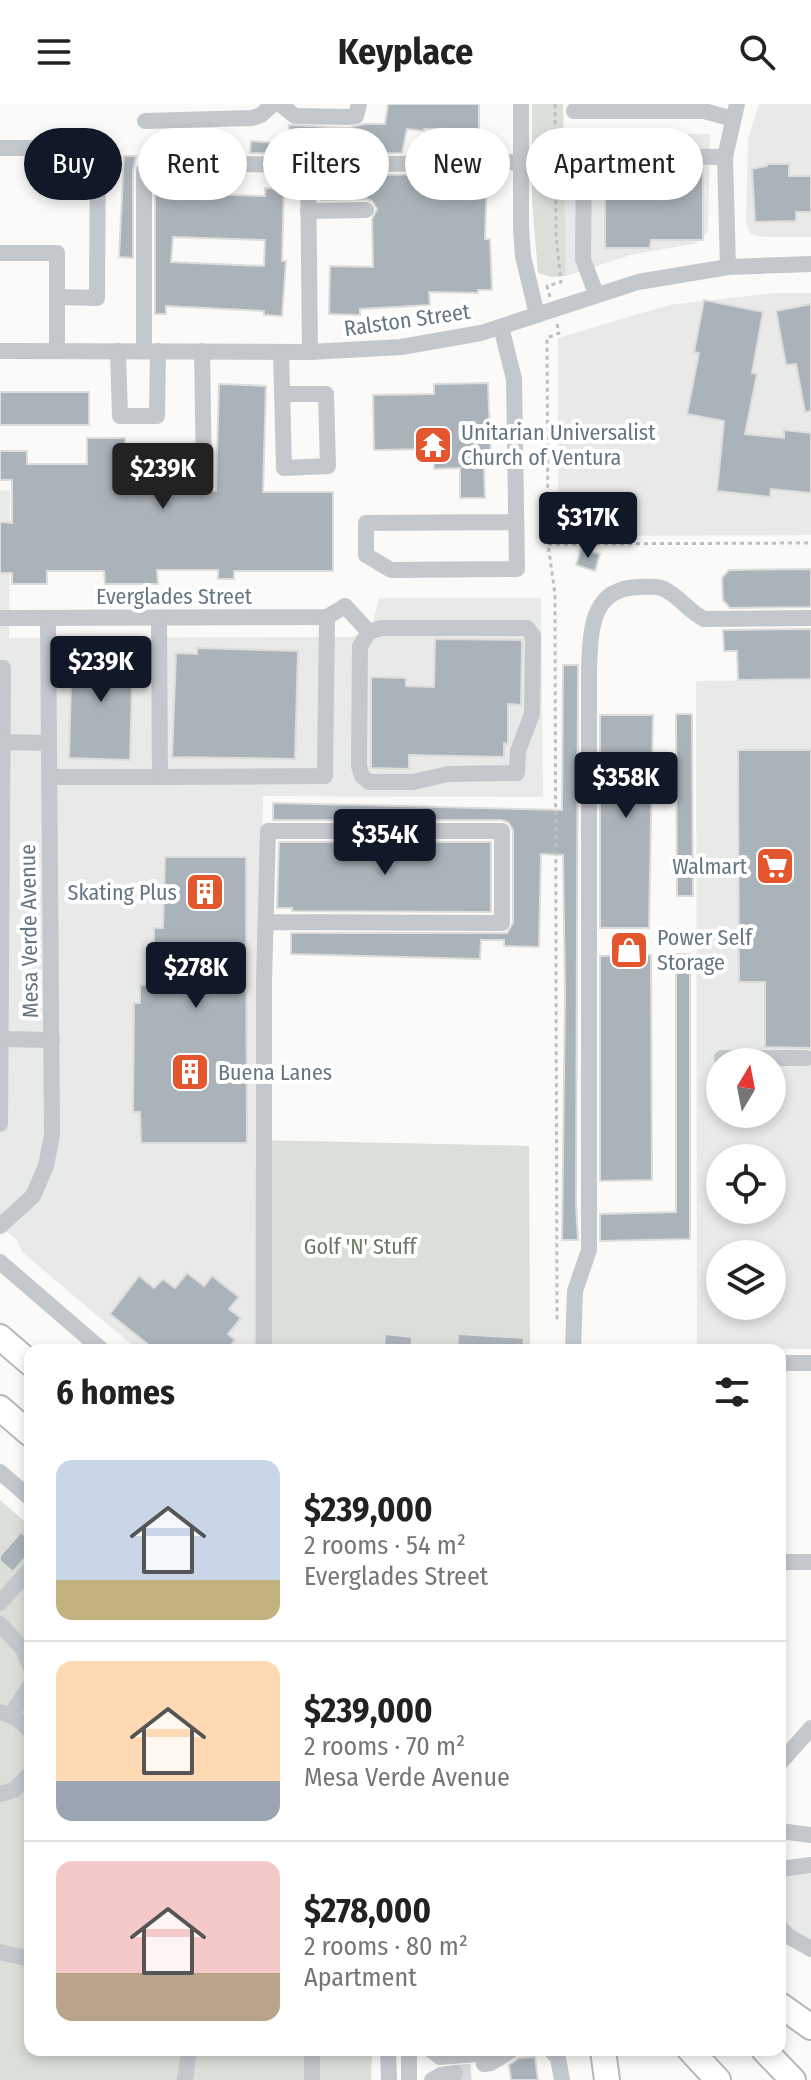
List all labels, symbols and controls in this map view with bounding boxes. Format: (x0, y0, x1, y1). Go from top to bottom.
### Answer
icon: menu (32, 30, 76, 74)
text: Keyplace (338, 30, 473, 74)
icon: search (735, 30, 779, 74)
chip: Buy (24, 128, 122, 200)
chip: Rent (138, 128, 247, 200)
chip: Filters (263, 128, 389, 200)
chip: New (405, 128, 510, 200)
chip: Apartment (526, 128, 703, 200)
street label: Ralston Street (342, 298, 472, 342)
place label: Unitarian Universalist Church of Ventura (461, 419, 656, 471)
temple icon: Unitarian Universalist Church of Ventura (412, 424, 454, 466)
pin: $239K (107, 443, 219, 511)
text: $239K (130, 453, 196, 484)
pin: $317K (532, 492, 644, 560)
text: $317K (557, 502, 619, 533)
street label: Everglades Street (96, 583, 253, 610)
pin: $239K (45, 636, 157, 704)
text: $239K (68, 646, 134, 677)
pin: $358K (570, 752, 682, 820)
text: $358K (593, 762, 659, 793)
pin: $354K (329, 809, 441, 877)
text: $354K (352, 819, 418, 850)
street label: Mesa Verde Avenue (14, 844, 44, 1018)
supermarket icon: Walmart (754, 845, 796, 887)
place label: Walmart (672, 853, 748, 880)
building icon: Skating Plus (184, 871, 226, 913)
place label: Skating Plus (68, 879, 177, 906)
place label: Power Self Storage (657, 924, 753, 976)
shop icon: Power Self Storage (608, 929, 650, 971)
pin: $278K (140, 942, 252, 1010)
text: $278K (164, 952, 228, 983)
north arrow (706, 1048, 786, 1128)
map controls (706, 1048, 786, 1320)
building icon: Buena Lanes (169, 1051, 211, 1093)
place label: Buena Lanes (218, 1059, 332, 1086)
button: locate (706, 1144, 786, 1224)
park label: Golf 'N' Stuff (304, 1233, 417, 1260)
button: layers (706, 1240, 786, 1320)
icon: filters (710, 1370, 754, 1414)
text: 6 homes (56, 1372, 175, 1413)
text: $239,000 (304, 1489, 433, 1530)
icon: home (120, 1492, 216, 1588)
text: 2 rooms · 54 m² (304, 1530, 466, 1561)
text: Everglades Street (304, 1561, 488, 1592)
text: $239,000 (304, 1690, 433, 1731)
icon: home (120, 1693, 216, 1789)
text: 2 rooms · 70 m² (304, 1731, 465, 1762)
text: Mesa Verde Avenue (304, 1762, 510, 1793)
text: $278,000 (304, 1890, 431, 1931)
icon: home (120, 1893, 216, 1989)
text: 2 rooms · 80 m² (304, 1931, 468, 1962)
text: Apartment (304, 1962, 417, 1993)

